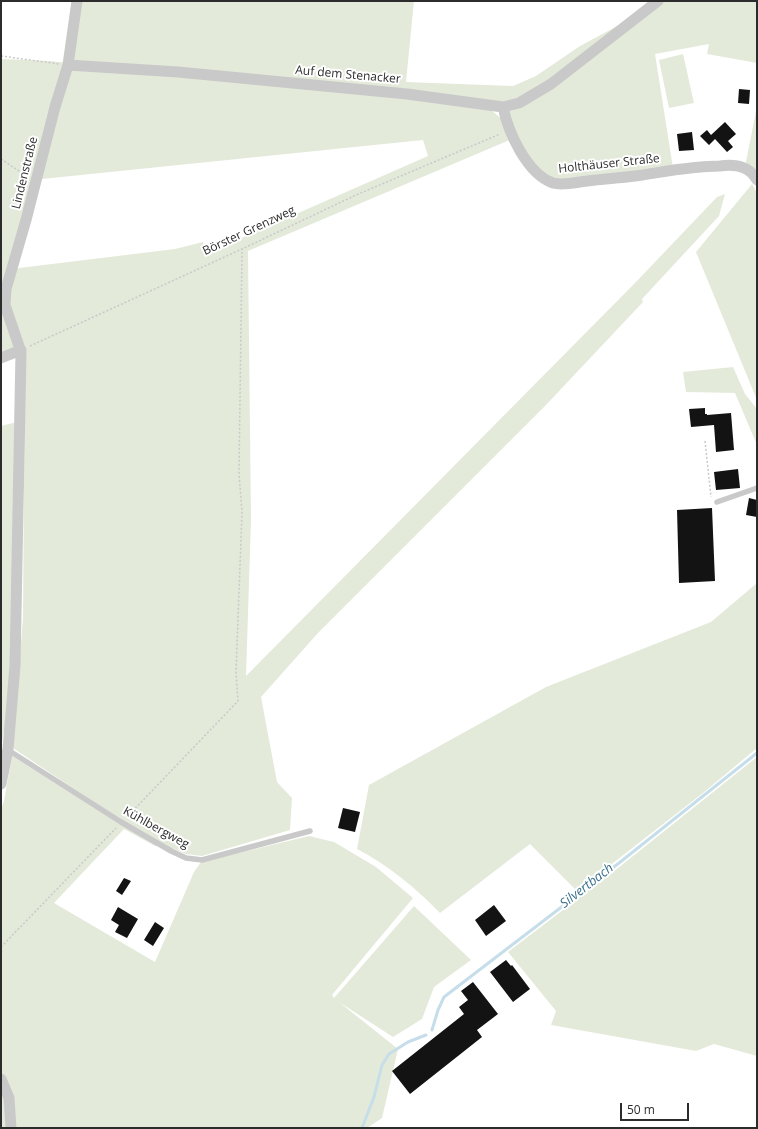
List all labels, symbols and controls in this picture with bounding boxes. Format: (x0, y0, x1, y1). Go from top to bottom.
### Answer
street label: Auf dem Stenacker (295, 63, 401, 87)
street label: Lindenstraße (9, 135, 41, 211)
street label: Holthäuser Straße (558, 152, 660, 176)
street label: Börster Grenzweg (200, 203, 298, 259)
street label: Kühlbergweg (121, 804, 191, 852)
water label: Silvertbach (557, 860, 617, 912)
scale bar (622, 1095, 691, 1121)
text: 50 m (627, 1101, 655, 1118)

